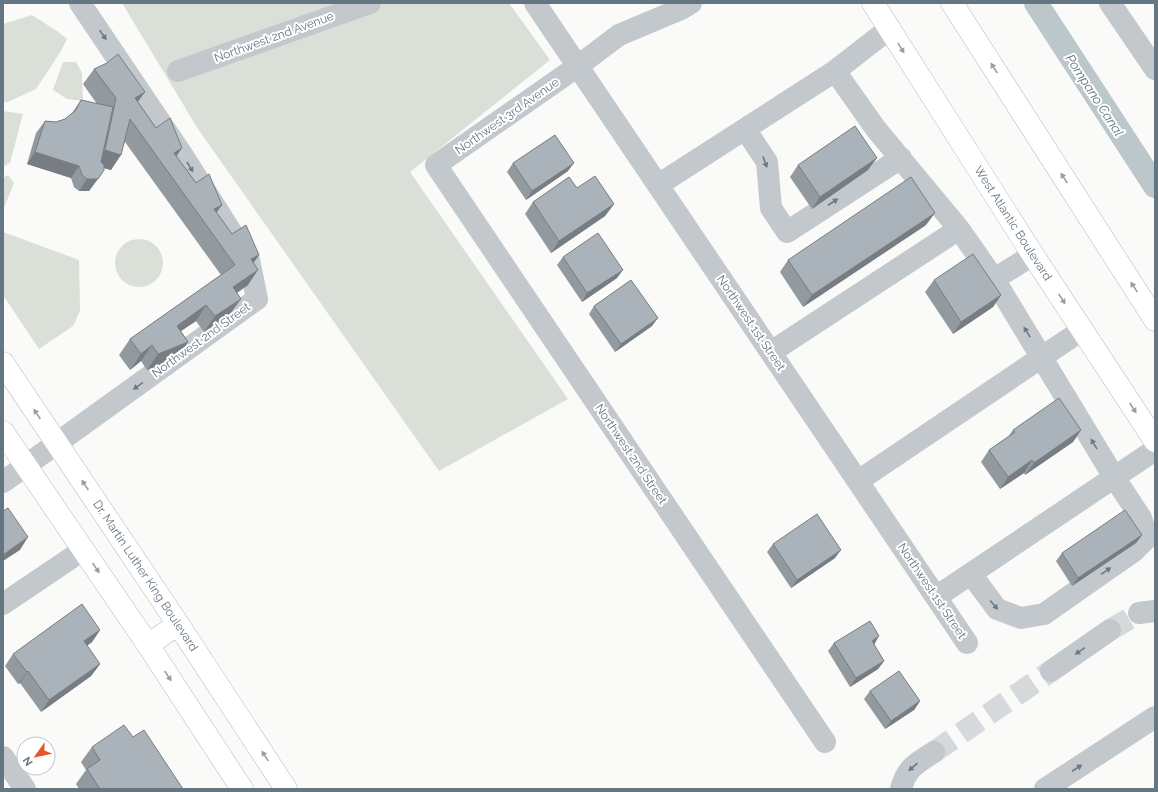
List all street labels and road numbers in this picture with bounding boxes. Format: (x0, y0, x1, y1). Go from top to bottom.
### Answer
street label: Northwest 2nd Avenue (212, 9, 336, 65)
street label: Northwest 3rd Avenue (452, 75, 562, 157)
street label: West Atlantic Boulevard (971, 163, 1055, 283)
street label: Northwest 1st Street (714, 273, 788, 373)
street label: Northwest 2nd Street (149, 300, 253, 380)
street label: Northwest 2nd Street (592, 401, 670, 507)
street label: Dr. Martin Luther King Boulevard (90, 498, 201, 654)
street label: Northwest 1st Street (895, 541, 969, 641)

